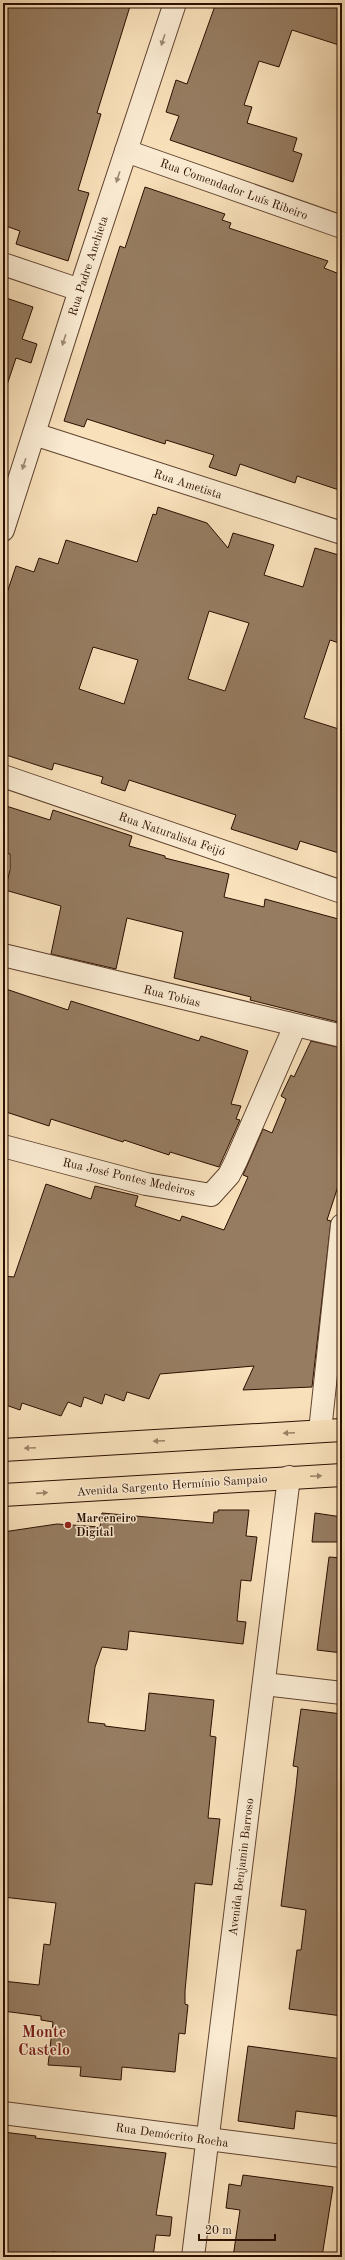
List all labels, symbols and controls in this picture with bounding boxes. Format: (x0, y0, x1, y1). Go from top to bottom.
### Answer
one-way arrow (160, 34, 166, 46)
street label: Rua Comendador Luís Ribeiro (158, 158, 309, 222)
one-way arrow (114, 171, 120, 183)
street label: Rua Padre Anchieta (67, 215, 111, 318)
one-way arrow (61, 334, 67, 346)
one-way arrow (21, 458, 27, 470)
street label: Rua Ametista (152, 468, 224, 502)
street label: Rua Naturalista Feijó (117, 811, 227, 859)
street label: Rua Tobias (142, 984, 202, 1010)
street label: Rua José Pontes Medeiros (61, 1157, 196, 1199)
one-way arrow (283, 1430, 295, 1437)
one-way arrow (153, 1437, 165, 1444)
one-way arrow (24, 1445, 36, 1452)
street label: Avenida Sargento Hermínio Sampaio (76, 1473, 268, 1499)
one-way arrow (310, 1473, 323, 1479)
one-way arrow (36, 1490, 49, 1496)
place label: Marceneiro Digital (76, 1513, 136, 1539)
marker: Marceneiro Digital (63, 1520, 73, 1530)
street label: Avenida Benjamin Barroso (228, 1797, 256, 1937)
district label: Monte Castelo (18, 2025, 70, 2059)
street label: Rua Demócrito Rocha (115, 2122, 229, 2150)
scale bar (199, 2216, 275, 2242)
text: 20 m (205, 2225, 232, 2237)

